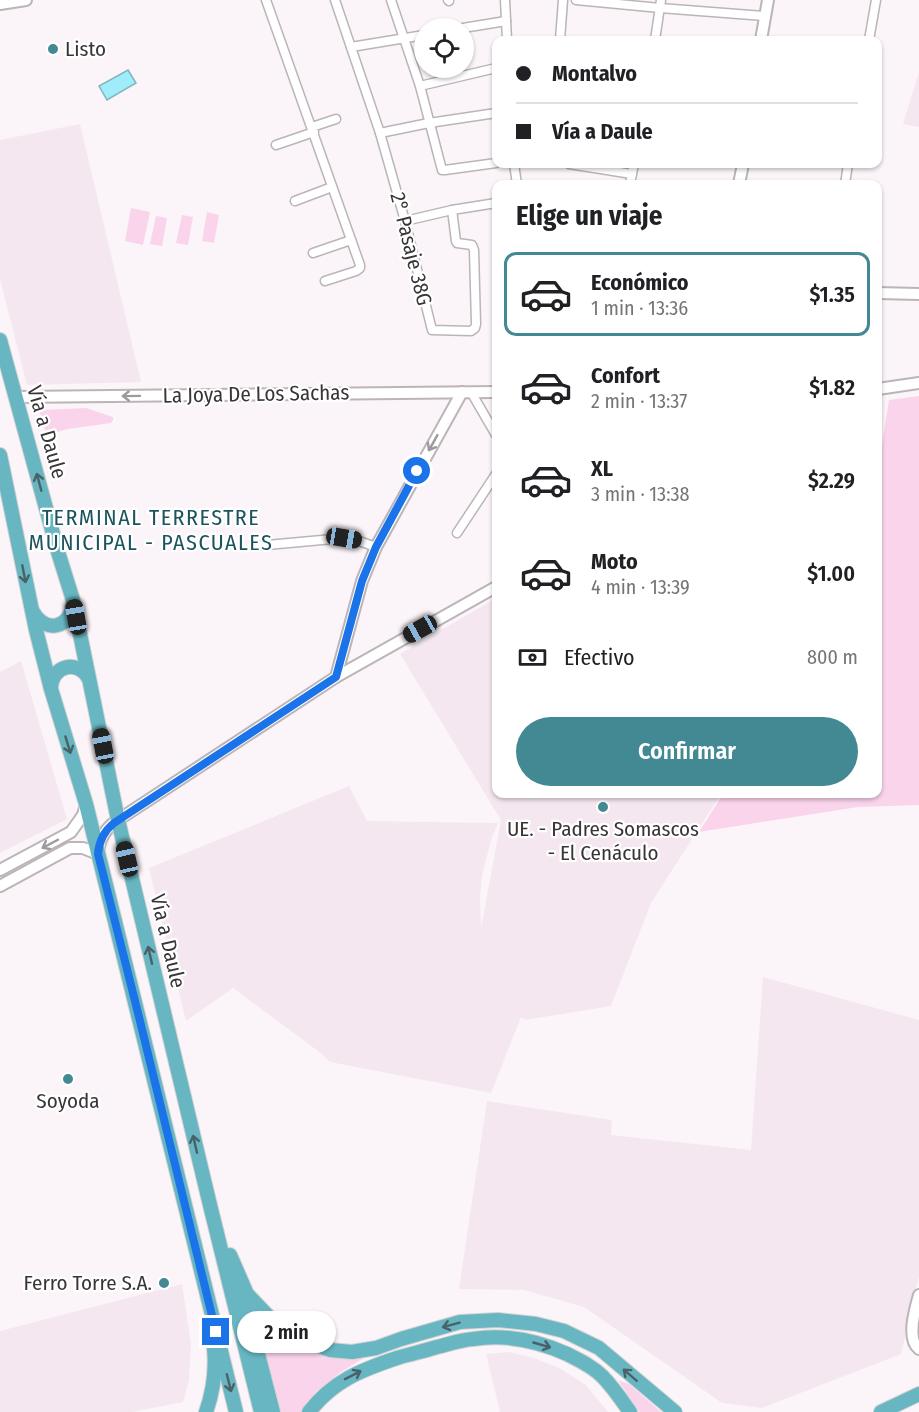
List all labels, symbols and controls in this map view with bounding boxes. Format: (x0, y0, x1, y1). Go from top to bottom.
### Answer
map controls (414, 18, 474, 78)
button: locate (414, 18, 474, 78)
place label: Listo (65, 36, 106, 62)
marker: Listo (46, 42, 60, 56)
text: Montalvo (552, 60, 637, 87)
text: Vía a Daule (552, 118, 653, 145)
street label: 2° Pasaje 38G (384, 190, 438, 308)
text: Elige un viaje (516, 200, 662, 232)
icon: car (519, 267, 573, 321)
text: Económico (591, 269, 689, 296)
text: $1.35 (810, 281, 855, 308)
text: 1 min · 13:36 (591, 296, 688, 320)
icon: car (519, 360, 573, 414)
text: Confort (591, 362, 660, 389)
text: $1.82 (809, 374, 855, 401)
street label: La Joya De Los Sachas (163, 379, 350, 409)
street label: Vía a Daule (21, 382, 73, 482)
text: 2 min · 13:37 (591, 389, 687, 413)
one-way arrow (122, 390, 142, 401)
one-way arrow (427, 434, 439, 451)
icon: car (519, 453, 573, 507)
text: XL (591, 455, 613, 482)
route start (403, 457, 430, 484)
text: $2.29 (808, 467, 855, 494)
one-way arrow (33, 473, 44, 492)
text: 3 min · 13:38 (591, 482, 690, 506)
district label: TERMINAL TERRESTRE MUNICIPAL - PASCUALES (29, 504, 273, 556)
car (325, 526, 363, 550)
icon: car (519, 546, 573, 600)
text: Moto (591, 548, 638, 575)
text: $1.00 (807, 560, 855, 587)
one-way arrow (19, 563, 30, 583)
text: 4 min · 13:39 (591, 575, 690, 599)
car (64, 598, 88, 636)
car (400, 612, 440, 646)
icon: cash (516, 641, 549, 674)
text: Efectivo (564, 644, 635, 671)
text: 800 m (807, 645, 858, 669)
button: Confirmar (516, 717, 858, 786)
car (91, 727, 115, 765)
one-way arrow (63, 735, 74, 754)
marker: UE. - Padres Somascos - El Cenáculo (596, 800, 610, 814)
place label: UE. - Padres Somascos - El Cenáculo (507, 816, 699, 866)
one-way arrow (42, 838, 59, 850)
car (114, 839, 140, 879)
street label: Vía a Daule (145, 891, 191, 991)
one-way arrow (143, 945, 155, 964)
marker: Soyoda (61, 1072, 75, 1086)
place label: Soyoda (36, 1088, 100, 1114)
one-way arrow (189, 1135, 200, 1155)
place label: Ferro Torre S.A. (24, 1270, 152, 1296)
marker: Ferro Torre S.A. (157, 1276, 171, 1290)
callout: 2 min (237, 1311, 336, 1353)
route end (202, 1318, 229, 1345)
one-way arrow (441, 1319, 460, 1331)
text: 2 min (264, 1320, 309, 1344)
one-way arrow (532, 1340, 551, 1351)
one-way arrow (623, 1368, 639, 1382)
one-way arrow (344, 1369, 362, 1380)
one-way arrow (223, 1373, 235, 1392)

